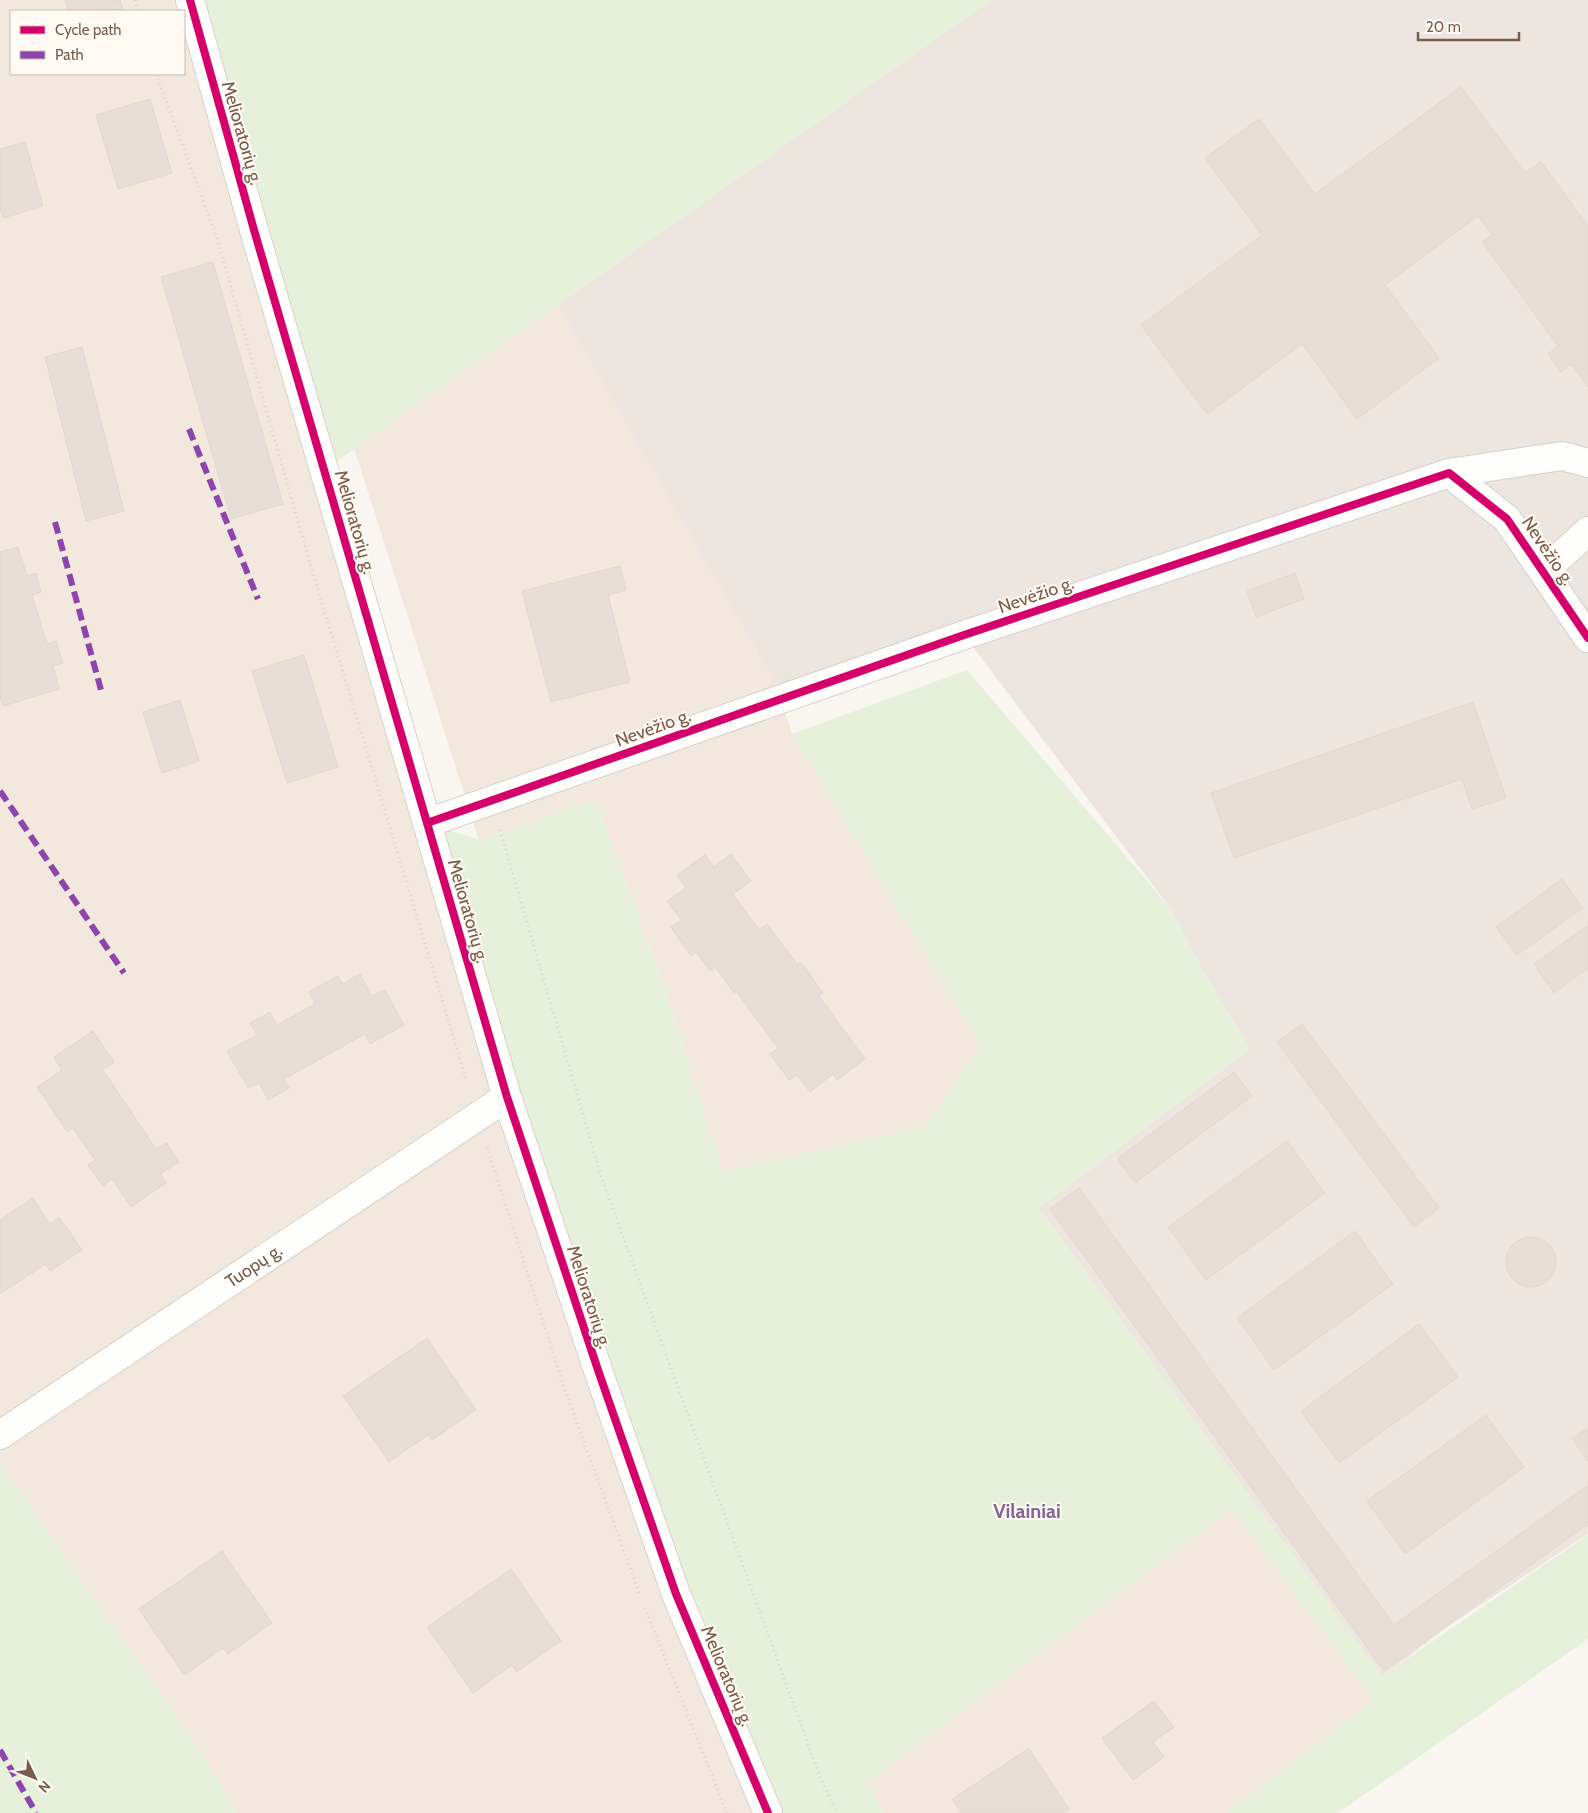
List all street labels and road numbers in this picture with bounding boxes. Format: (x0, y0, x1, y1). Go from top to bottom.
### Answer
street label: Melioratorių g. (217, 78, 267, 188)
street label: Melioratorių g. (330, 467, 380, 577)
street label: Nevėžio g. (1517, 512, 1579, 590)
street label: Nevėžio g. (995, 572, 1077, 618)
street label: Nevėžio g. (612, 704, 694, 752)
street label: Melioratorių g. (443, 856, 493, 966)
street label: Tuopų g. (221, 1239, 286, 1293)
street label: Melioratorių g. (562, 1243, 616, 1351)
street label: Melioratorių g. (696, 1622, 758, 1730)

